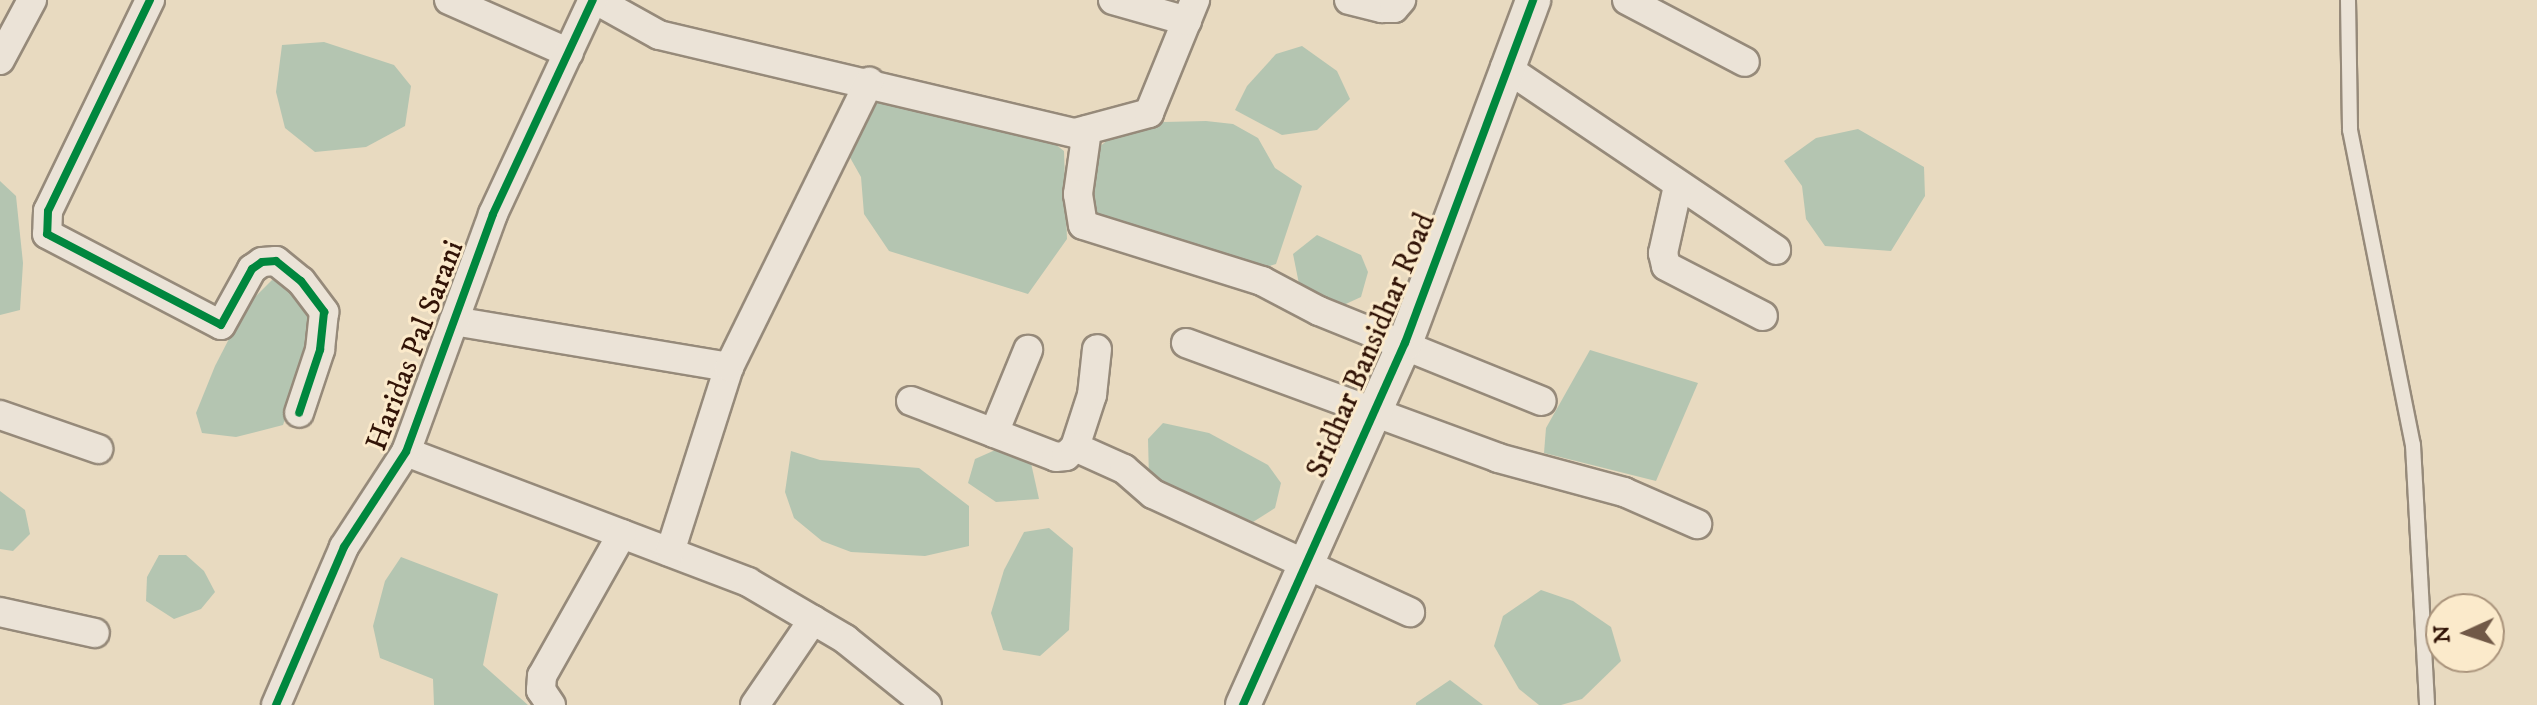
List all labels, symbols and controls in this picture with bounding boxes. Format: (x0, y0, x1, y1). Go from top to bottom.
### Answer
street label: Sridhar Bansidhar Road (1300, 208, 1444, 484)
street label: Haridas Pal Sarani (359, 236, 473, 456)
north arrow (2425, 593, 2505, 673)
text: N (2429, 624, 2456, 644)

